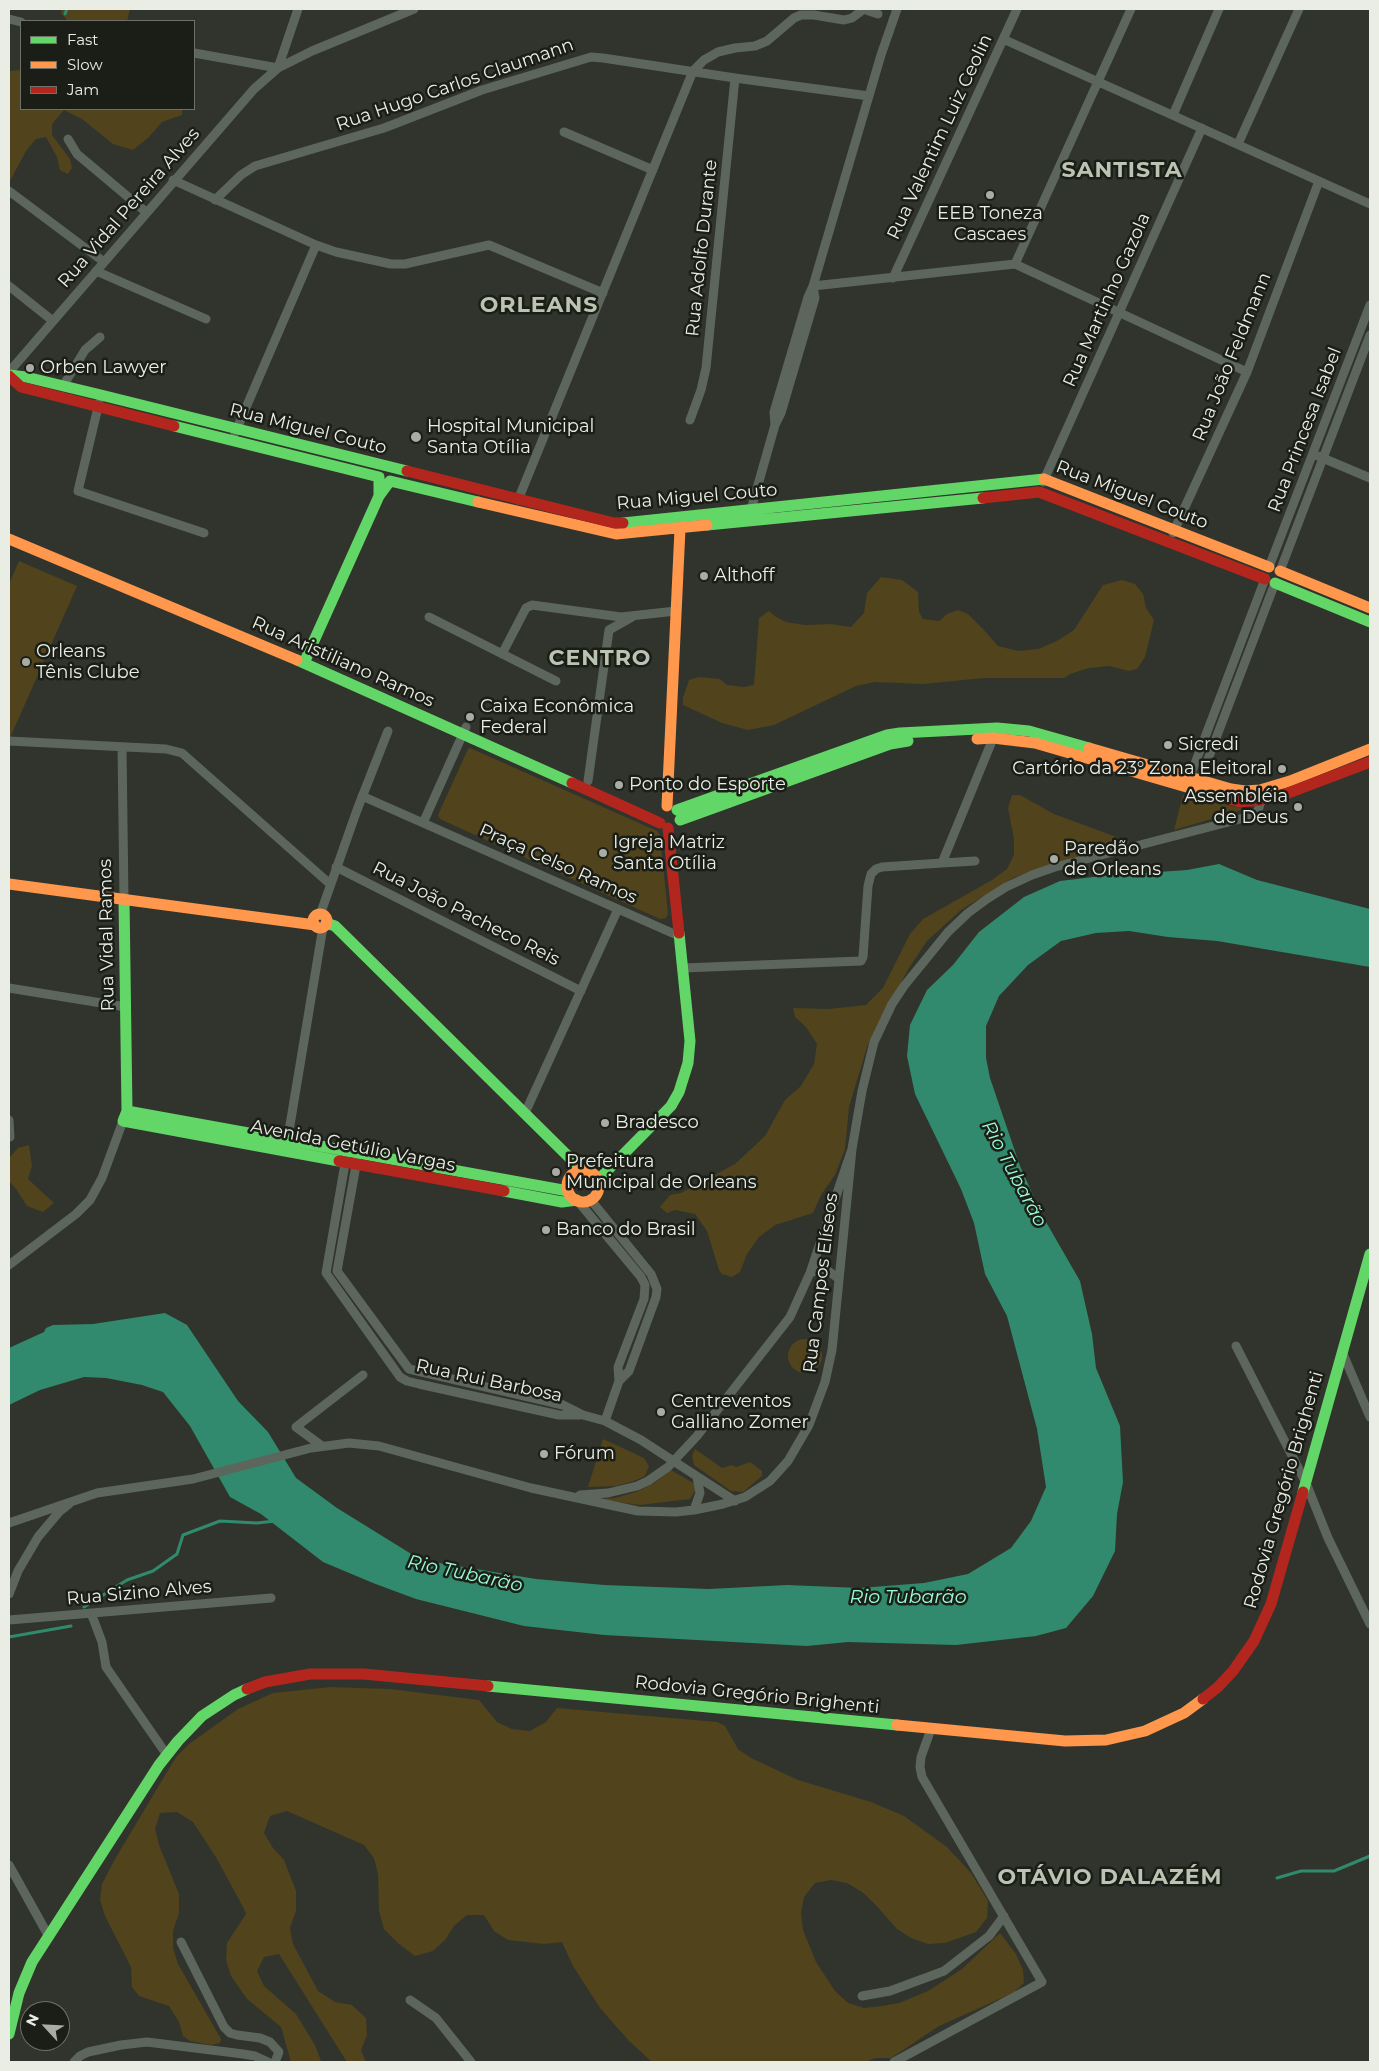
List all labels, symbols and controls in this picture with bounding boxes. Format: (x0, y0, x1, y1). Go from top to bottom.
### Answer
legend (20, 20, 195, 110)
text: Fast (67, 30, 98, 49)
street label: Rua Valentim Luiz Ceolin (883, 31, 997, 243)
street label: Rua Hugo Carlos Claumann (333, 34, 577, 136)
text: Slow (67, 55, 103, 74)
text: Jam (67, 80, 99, 99)
street label: Rua Vidal Pereira Alves (54, 124, 204, 292)
district label: SANTISTA (1061, 158, 1183, 184)
street label: Rua Adolfo Durante (682, 159, 722, 337)
marker: EEB Toneza Cascaes (984, 189, 996, 201)
place label: EEB Toneza Cascaes (937, 203, 1043, 245)
street label: Rua Martinho Gazola (1059, 209, 1155, 391)
street label: Rua João Feldmann (1188, 269, 1276, 445)
district label: ORLEANS (479, 293, 599, 319)
street label: Rua Princesa Isabel (1264, 345, 1346, 515)
place label: Orben Lawyer (40, 357, 166, 379)
marker: Orben Lawyer (24, 362, 36, 374)
street label: Rua Miguel Couto (227, 399, 389, 459)
place label: Hospital Municipal Santa Otília (427, 416, 594, 458)
marker: Hospital Municipal Santa Otília (409, 430, 423, 444)
street label: Rua Miguel Couto (1053, 456, 1211, 534)
street label: Rua Miguel Couto (616, 479, 778, 515)
place label: Althoff (714, 565, 775, 587)
marker: Althoff (698, 570, 710, 582)
street label: Rua Aristiliano Ramos (248, 612, 438, 712)
place label: Orleans Tênis Clube (36, 641, 139, 684)
district label: CENTRO (548, 646, 652, 672)
marker: Orleans Tênis Clube (20, 656, 32, 668)
place label: Caixa Econômica Federal (480, 696, 634, 739)
marker: Caixa Econômica Federal (464, 711, 476, 723)
place label: Sicredi (1178, 734, 1239, 756)
marker: Sicredi (1162, 739, 1174, 751)
place label: Cartório da 23° Zona Eleitoral (1012, 758, 1272, 780)
marker: Cartório da 23° Zona Eleitoral (1276, 763, 1288, 775)
place label: Ponto do Esporte (629, 774, 786, 796)
marker: Ponto do Esporte (613, 779, 625, 791)
place label: Assembléia de Deus (1184, 786, 1288, 829)
marker: Assembléia de Deus (1292, 801, 1304, 813)
street label: Praça Celso Ramos (476, 819, 640, 909)
place label: Igreja Matriz Santa Otília (613, 832, 725, 874)
place label: Paredão de Orleans (1064, 838, 1161, 881)
marker: Igreja Matriz Santa Otília (597, 847, 609, 859)
marker: Paredão de Orleans (1048, 853, 1060, 865)
street label: Rua João Pacheco Reis (369, 857, 563, 971)
street label: Rua Vidal Ramos (95, 859, 119, 1011)
place label: Bradesco (615, 1112, 699, 1134)
street label: Avenida Getúlio Vargas (249, 1116, 457, 1176)
marker: Bradesco (599, 1117, 611, 1129)
water label: Rio Tubarão (976, 1117, 1052, 1231)
place label: Prefeitura Municipal de Orleans (566, 1151, 756, 1194)
marker: Prefeitura Municipal de Orleans (550, 1166, 562, 1178)
street label: Rua Campos Elíseos (799, 1192, 843, 1374)
place label: Banco do Brasil (556, 1219, 696, 1241)
marker: Banco do Brasil (540, 1224, 552, 1236)
street label: Rua Rui Barbosa (414, 1355, 564, 1407)
street label: Rodovia Gregório Brighenti (1240, 1369, 1328, 1611)
place label: Centreventos Galliano Zomer (671, 1391, 809, 1434)
marker: Centreventos Galliano Zomer (655, 1406, 667, 1418)
place label: Fórum (554, 1443, 615, 1465)
marker: Fórum (538, 1448, 550, 1460)
water label: Rio Tubarão (405, 1551, 525, 1597)
street label: Rua Sizino Alves (66, 1576, 212, 1610)
water label: Rio Tubarão (849, 1586, 967, 1608)
street label: Rodovia Gregório Brighenti (634, 1671, 880, 1719)
district label: OTÁVIO DALAZÉM (996, 1865, 1224, 1891)
north arrow (20, 2001, 70, 2051)
text: N (22, 2011, 43, 2029)

